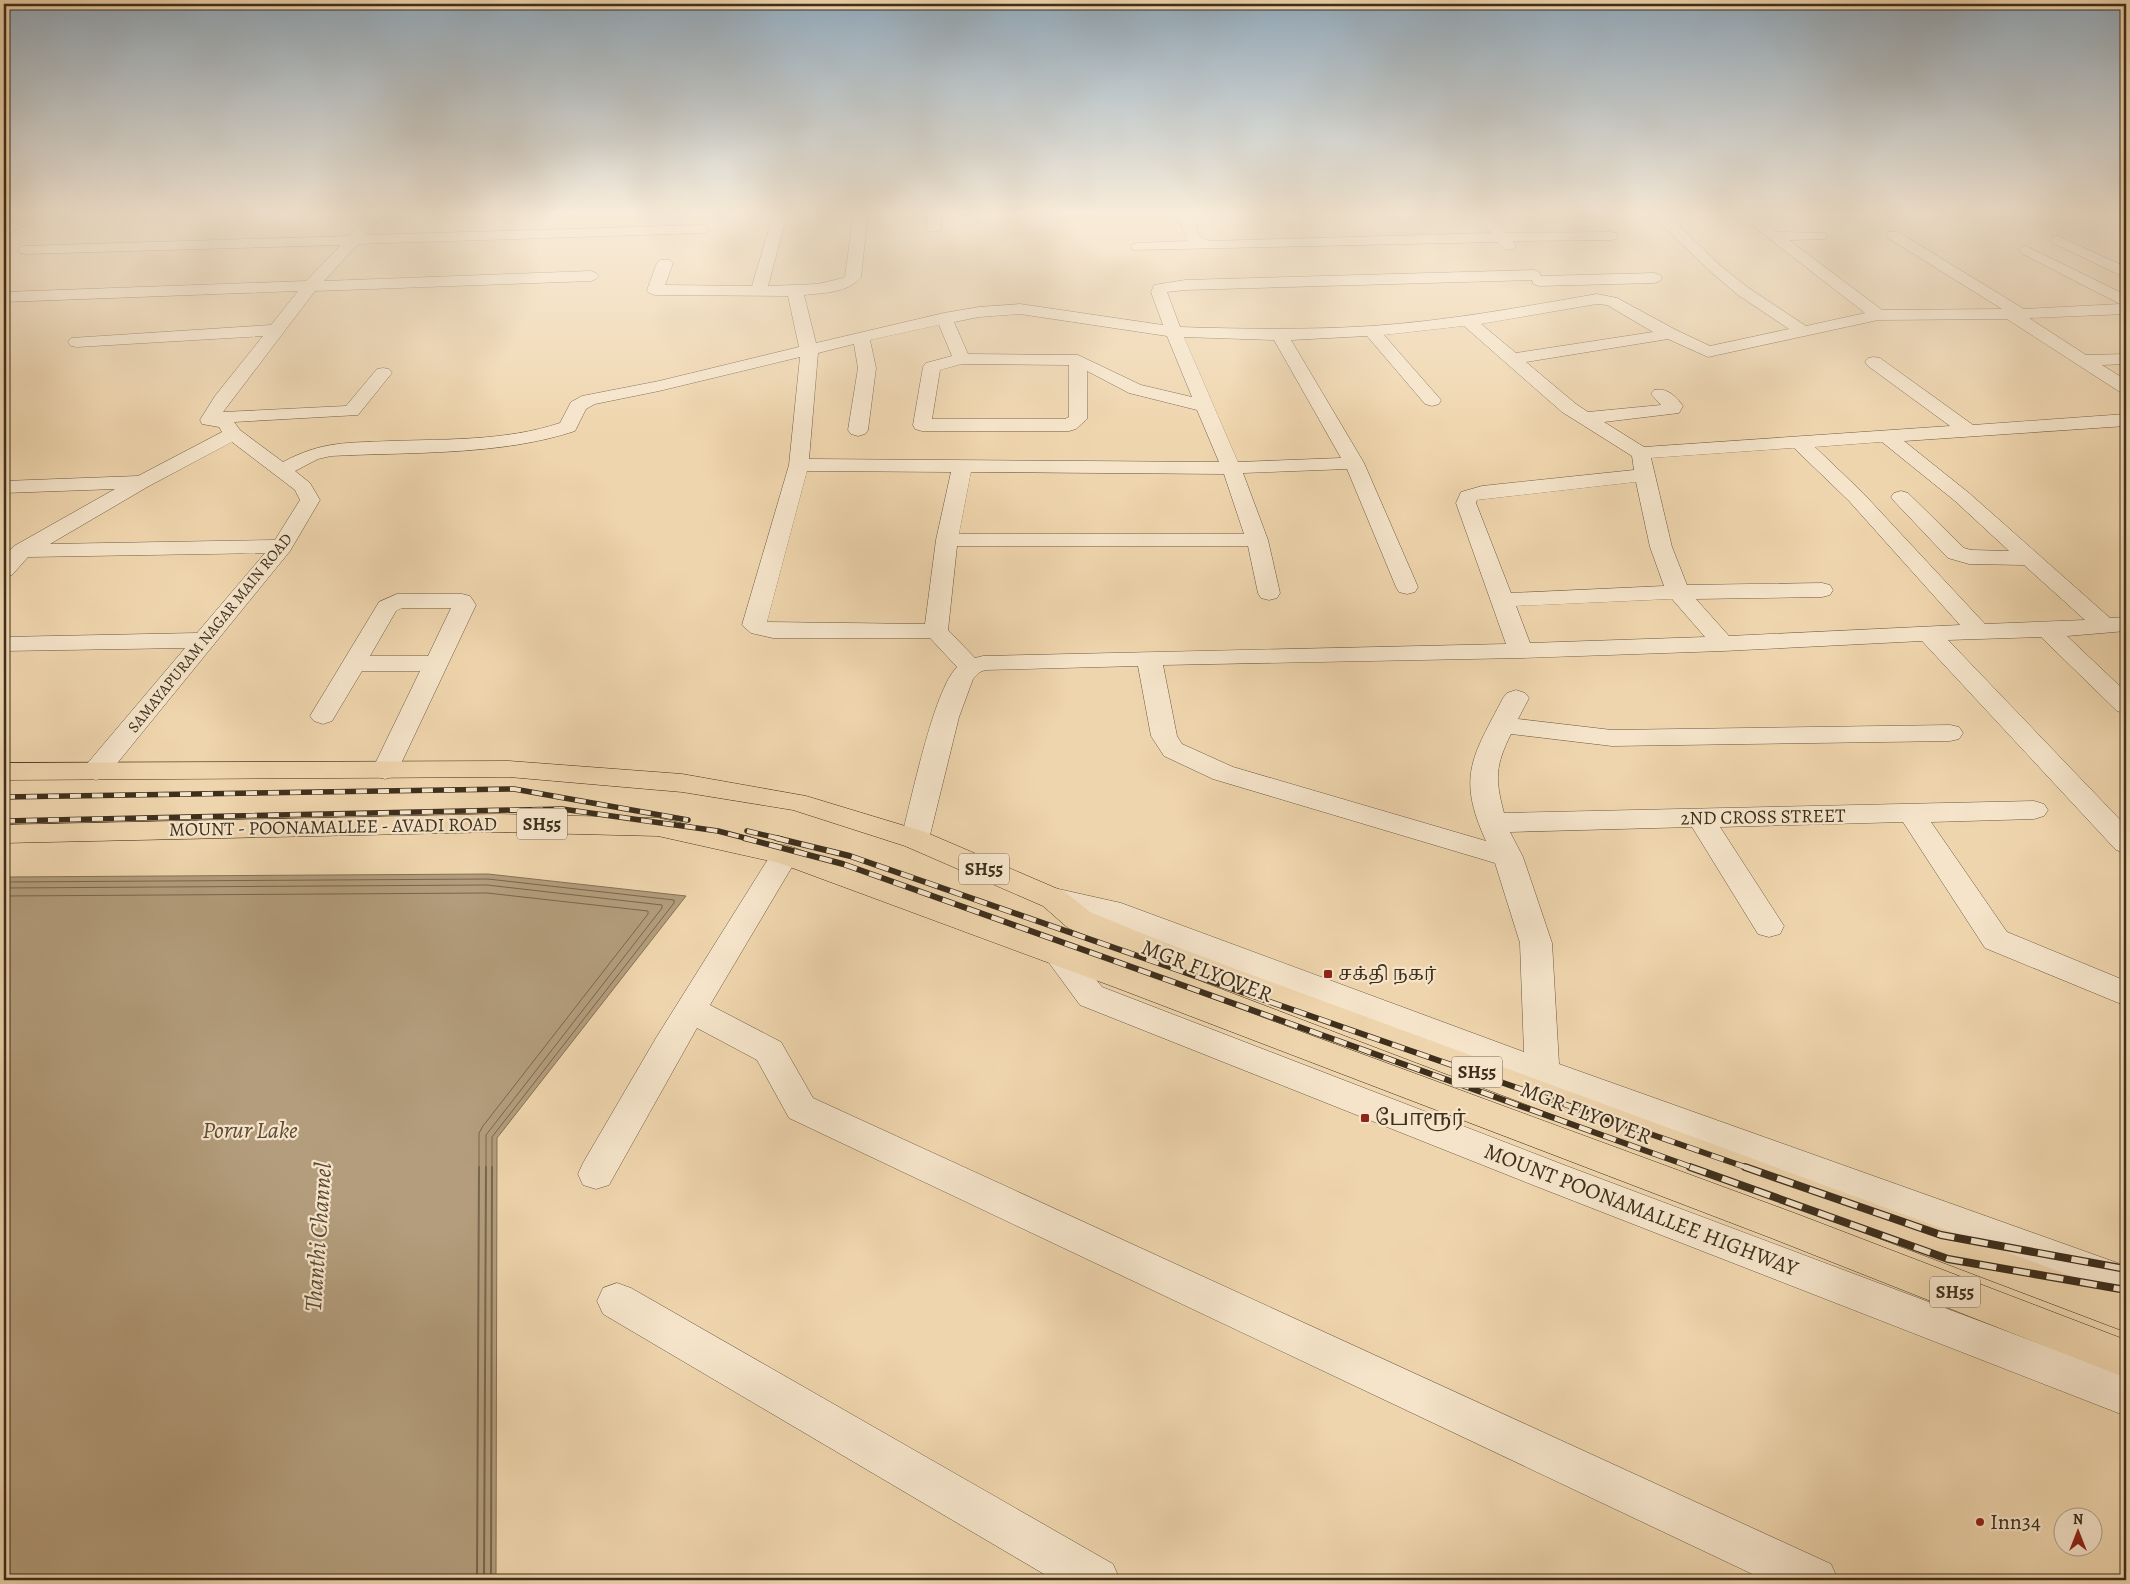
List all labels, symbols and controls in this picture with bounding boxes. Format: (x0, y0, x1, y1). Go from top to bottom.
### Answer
street label: SAMAYAPURAM NAGAR MAIN ROAD (123, 529, 297, 737)
street label: 2ND CROSS STREET (1680, 803, 1846, 831)
road number: SH55 (517, 809, 567, 840)
street label: MOUNT - POONAMALLEE - AVADI ROAD (169, 811, 497, 843)
road number: SH55 (959, 854, 1009, 884)
street label: MGR FLYOVER (1137, 932, 1277, 1010)
place label: சக்தி நகர் (1338, 961, 1437, 987)
marker: சக்தி நகர் (1322, 968, 1334, 980)
road number: SH55 (1452, 1056, 1502, 1088)
street label: MGR FLYOVER (1516, 1074, 1656, 1152)
place label: போரூர் (1375, 1103, 1466, 1133)
marker: போரூர் (1359, 1112, 1371, 1124)
water label: Porur Lake (202, 1114, 298, 1146)
street label: MOUNT POONAMALLEE HIGHWAY (1480, 1136, 1803, 1284)
water label: Thanthi Channel (297, 1161, 339, 1313)
road number: SH55 (1930, 1276, 1980, 1308)
north arrow (2052, 1506, 2102, 1556)
place label: Inn34 (1990, 1507, 2041, 1537)
text: N (2073, 1510, 2083, 1529)
marker: Inn34 (1974, 1516, 1986, 1528)

